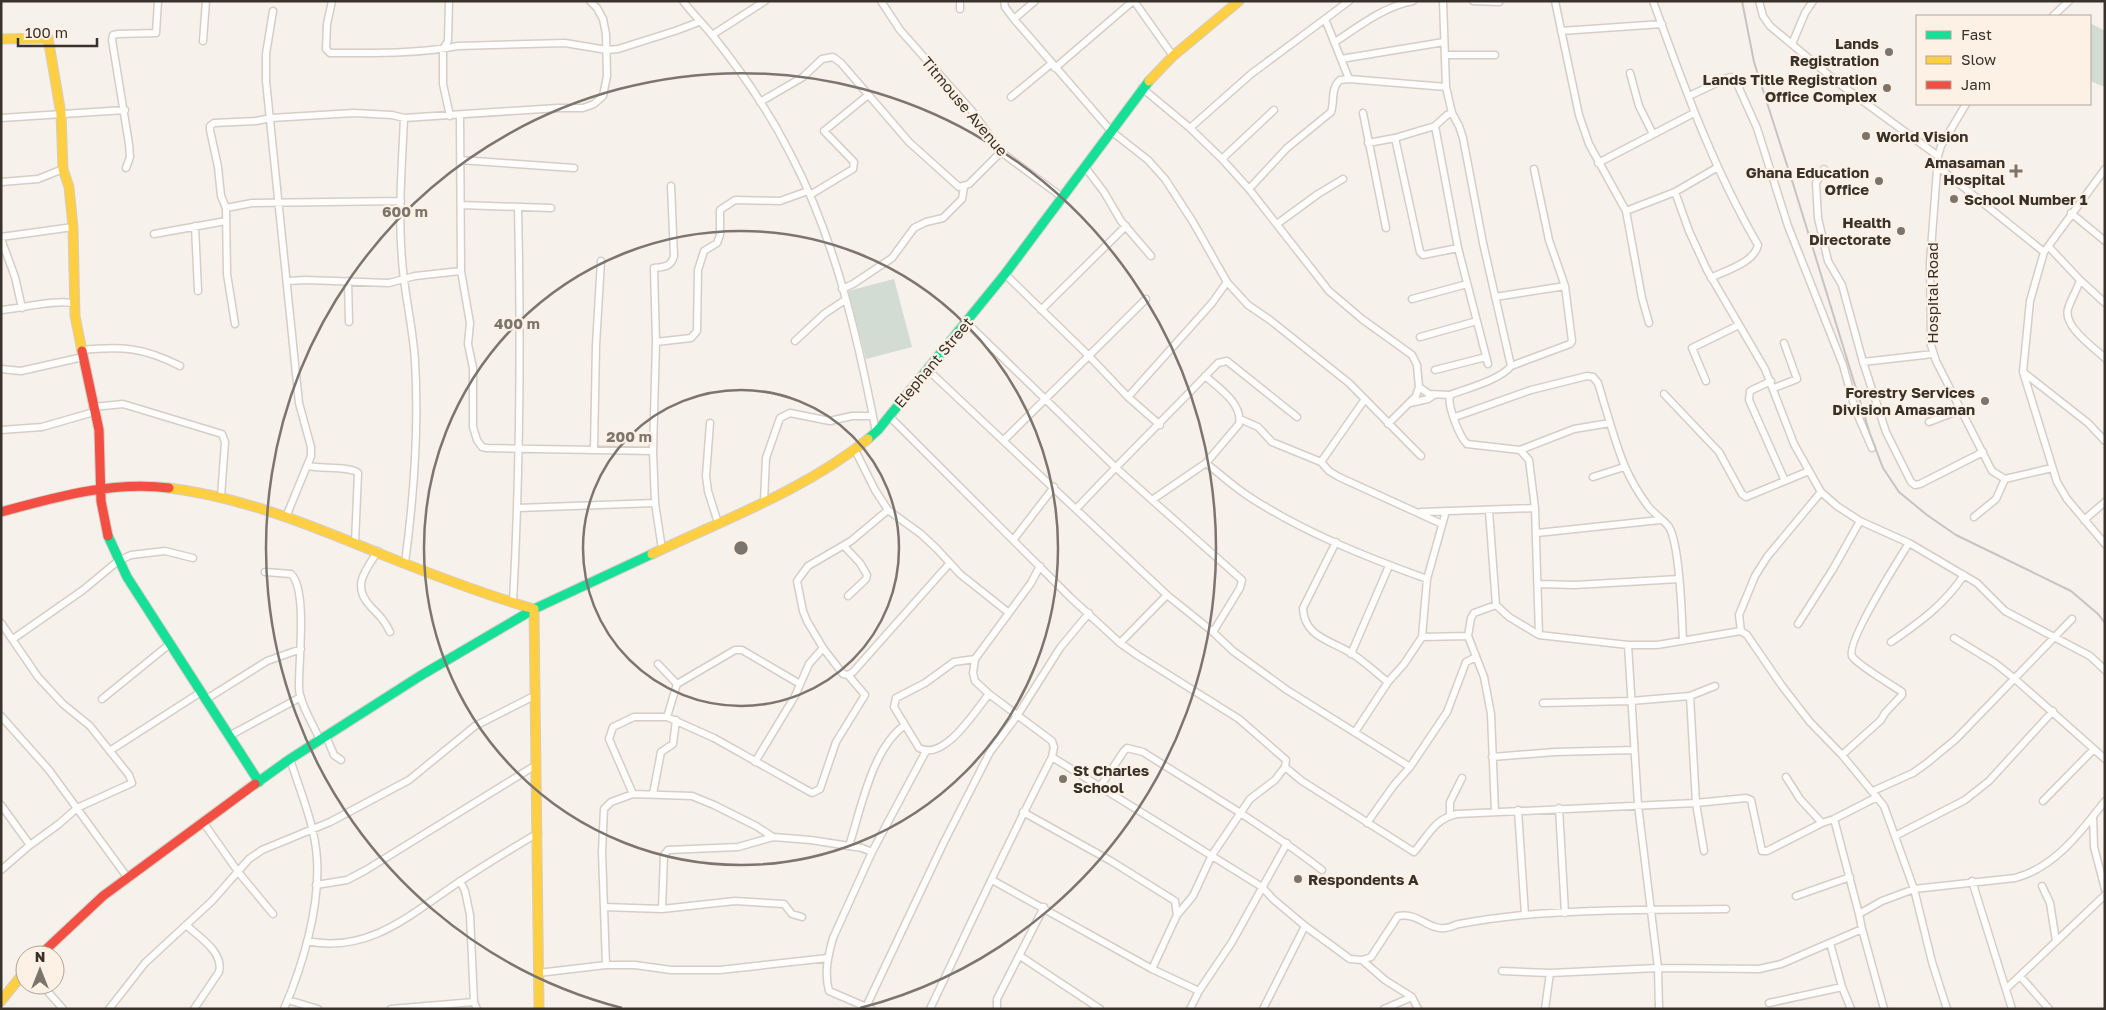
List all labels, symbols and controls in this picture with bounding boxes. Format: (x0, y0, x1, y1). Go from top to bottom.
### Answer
scale bar (18, 15, 96, 47)
legend (1916, 15, 2091, 105)
text: 100 m (25, 23, 68, 41)
text: Fast (1961, 25, 1992, 43)
place label: Lands Registration (1790, 34, 1879, 69)
marker: Lands Registration (1883, 46, 1895, 58)
text: Slow (1961, 50, 1996, 68)
street label: Titmouse Avenue (918, 53, 1012, 160)
place label: Lands Title Registration Office Complex (1703, 70, 1877, 105)
text: Jam (1961, 75, 1991, 93)
marker: Lands Title Registration Office Complex (1881, 82, 1893, 94)
place label: World Vision (1876, 127, 1968, 145)
marker: World Vision (1860, 130, 1872, 142)
place label: Amasaman Hospital (1925, 153, 2005, 188)
place label: Ghana Education Office (1746, 163, 1869, 198)
marker: Amasaman Hospital (2009, 164, 2023, 178)
marker: Ghana Education Office (1873, 175, 1885, 187)
place label: School Number 1 (1964, 190, 2088, 208)
marker: School Number 1 (1948, 193, 1960, 205)
text: 600 m (382, 202, 428, 220)
place label: Health Directorate (1809, 213, 1891, 248)
marker: Health Directorate (1895, 225, 1907, 237)
street label: Hospital Road (1923, 242, 1941, 344)
street label: Elephant Street (890, 313, 976, 411)
text: 400 m (494, 314, 540, 332)
place label: Forestry Services Division Amasaman (1832, 383, 1975, 418)
marker: Forestry Services Division Amasaman (1979, 395, 1991, 407)
text: 200 m (606, 427, 652, 445)
centre of rings (732, 539, 750, 557)
place label: St Charles School (1073, 761, 1149, 796)
marker: St Charles School (1057, 773, 1069, 785)
place label: Respondents A (1308, 870, 1419, 888)
marker: Respondents A (1292, 873, 1304, 885)
north arrow (15, 945, 65, 995)
text: N (35, 948, 45, 965)

